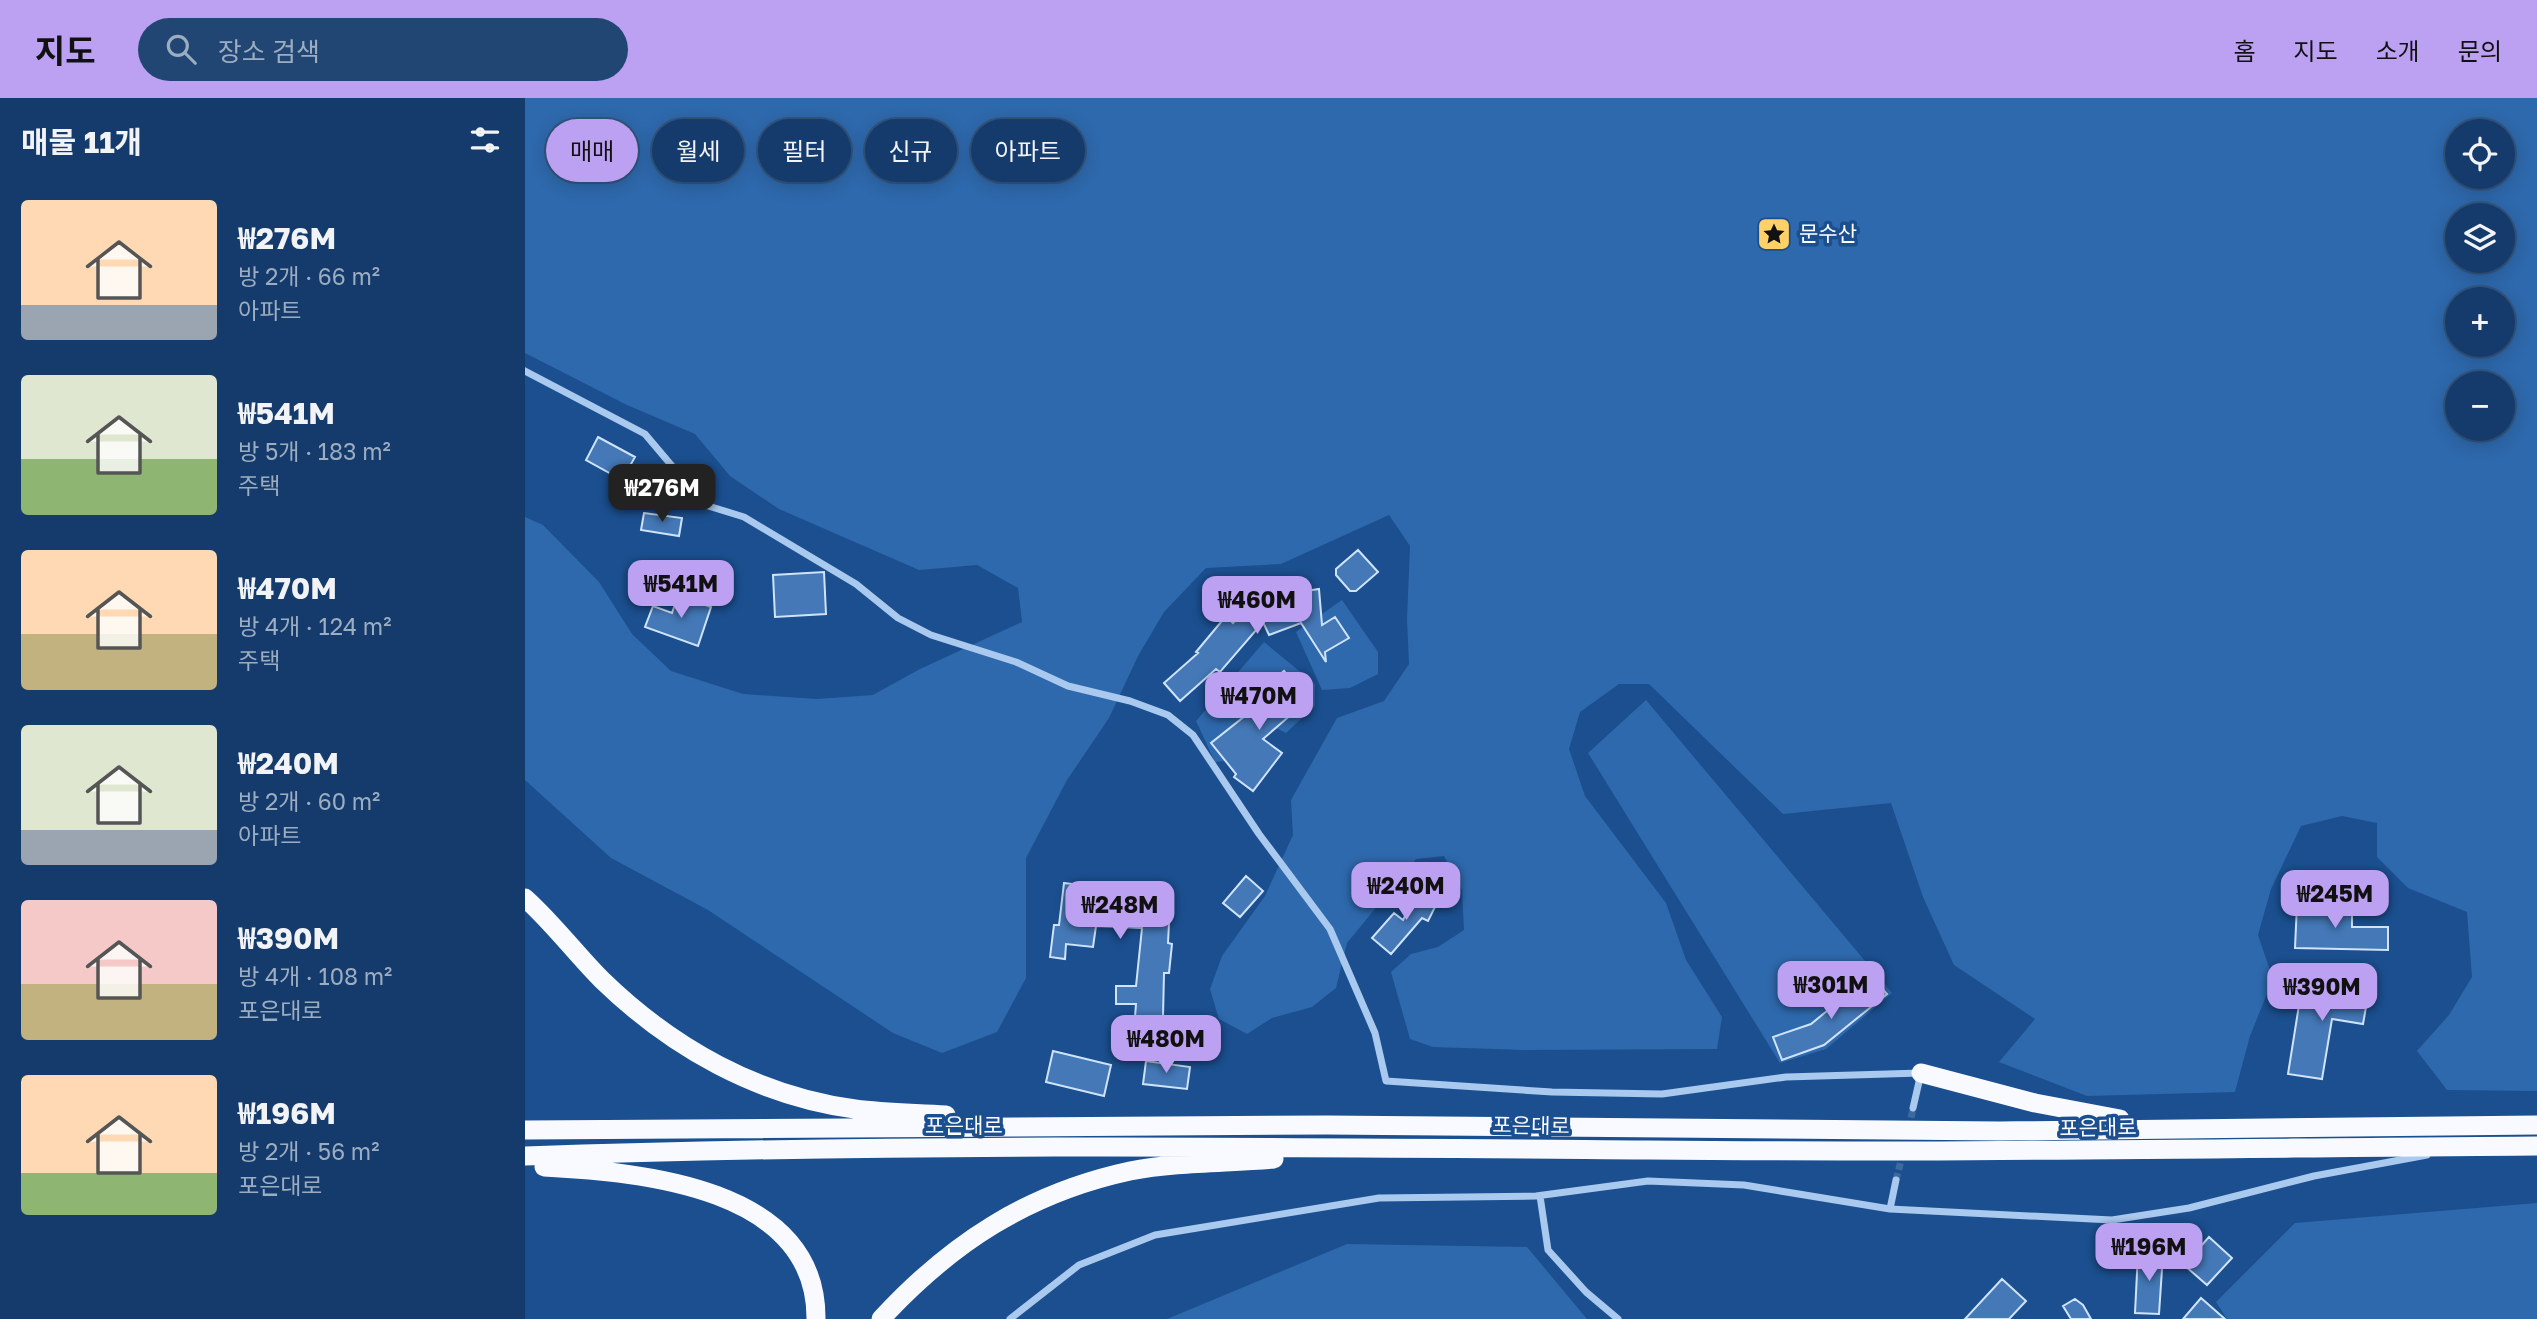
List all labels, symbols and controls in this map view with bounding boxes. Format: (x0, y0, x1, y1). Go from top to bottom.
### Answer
search box (138, 18, 628, 81)
icon: search (162, 30, 200, 68)
text: 지도 (35, 31, 96, 70)
text: 장소 검색 (218, 36, 320, 67)
text: 홈 (2233, 36, 2255, 65)
text: 지도 (2293, 36, 2338, 65)
text: 소개 (2376, 36, 2420, 65)
text: 문의 (2458, 36, 2502, 65)
chip: 매매 (546, 119, 638, 182)
chip: 월세 (652, 119, 744, 182)
chip: 필터 (758, 119, 851, 182)
chip: 신규 (865, 119, 957, 182)
chip: 아파트 (971, 119, 1085, 182)
map controls (2445, 119, 2515, 441)
button: locate (2445, 119, 2515, 189)
icon: filters (466, 121, 504, 159)
text: 매물 11개 (21, 124, 142, 160)
button: layers (2445, 203, 2515, 273)
place icon: 문수산 (1755, 215, 1793, 253)
text: ₩276M (238, 220, 336, 256)
place label: 문수산 (1799, 220, 1857, 246)
icon: home (77, 228, 161, 312)
text: 방 2개 · 66 m² (238, 262, 380, 290)
button: + (2445, 287, 2515, 357)
text: 아파트 (238, 296, 301, 324)
button: − (2445, 371, 2515, 441)
text: ₩541M (238, 395, 335, 431)
icon: home (77, 403, 161, 487)
text: 방 5개 · 183 m² (238, 437, 391, 465)
pin: ₩276M (613, 464, 711, 524)
text: 주택 (238, 471, 280, 499)
text: ₩276M (624, 473, 700, 501)
pin: ₩541M (632, 560, 730, 620)
text: ₩541M (644, 569, 718, 597)
text: ₩470M (238, 570, 337, 606)
pin: ₩460M (1208, 576, 1306, 636)
icon: home (77, 578, 161, 662)
text: ₩460M (1218, 585, 1296, 613)
text: 방 4개 · 124 m² (238, 612, 391, 640)
text: 주택 (238, 646, 280, 674)
pin: ₩470M (1210, 672, 1308, 732)
text: ₩470M (1221, 681, 1297, 709)
text: ₩240M (238, 745, 339, 781)
icon: home (77, 753, 161, 837)
text: 방 2개 · 60 m² (238, 787, 380, 815)
text: 아파트 (238, 821, 301, 849)
pin: ₩240M (1357, 862, 1455, 922)
pin: ₩245M (2286, 870, 2384, 930)
text: ₩240M (1367, 871, 1445, 899)
text: ₩245M (2297, 879, 2373, 907)
pin: ₩248M (1071, 882, 1169, 941)
text: ₩248M (1081, 890, 1159, 918)
text: ₩390M (238, 920, 339, 956)
icon: home (77, 928, 161, 1012)
text: 방 4개 · 108 m² (238, 962, 392, 990)
pin: ₩301M (1782, 962, 1880, 1021)
pin: ₩390M (2273, 964, 2371, 1023)
text: ₩301M (1794, 970, 1868, 998)
text: ₩390M (2283, 972, 2361, 1000)
text: 포은대로 (238, 996, 323, 1024)
pin: ₩480M (1117, 1016, 1215, 1075)
text: ₩480M (1127, 1024, 1205, 1052)
text: ₩196M (238, 1095, 336, 1131)
icon: home (77, 1103, 161, 1187)
street label: 포은대로 (1492, 1111, 1570, 1139)
street label: 포은대로 (925, 1112, 1003, 1138)
street label: 포은대로 (2059, 1113, 2137, 1141)
text: 방 2개 · 56 m² (238, 1137, 379, 1165)
text: 포은대로 (238, 1171, 323, 1199)
pin: ₩196M (2100, 1224, 2198, 1283)
text: ₩196M (2111, 1232, 2187, 1260)

